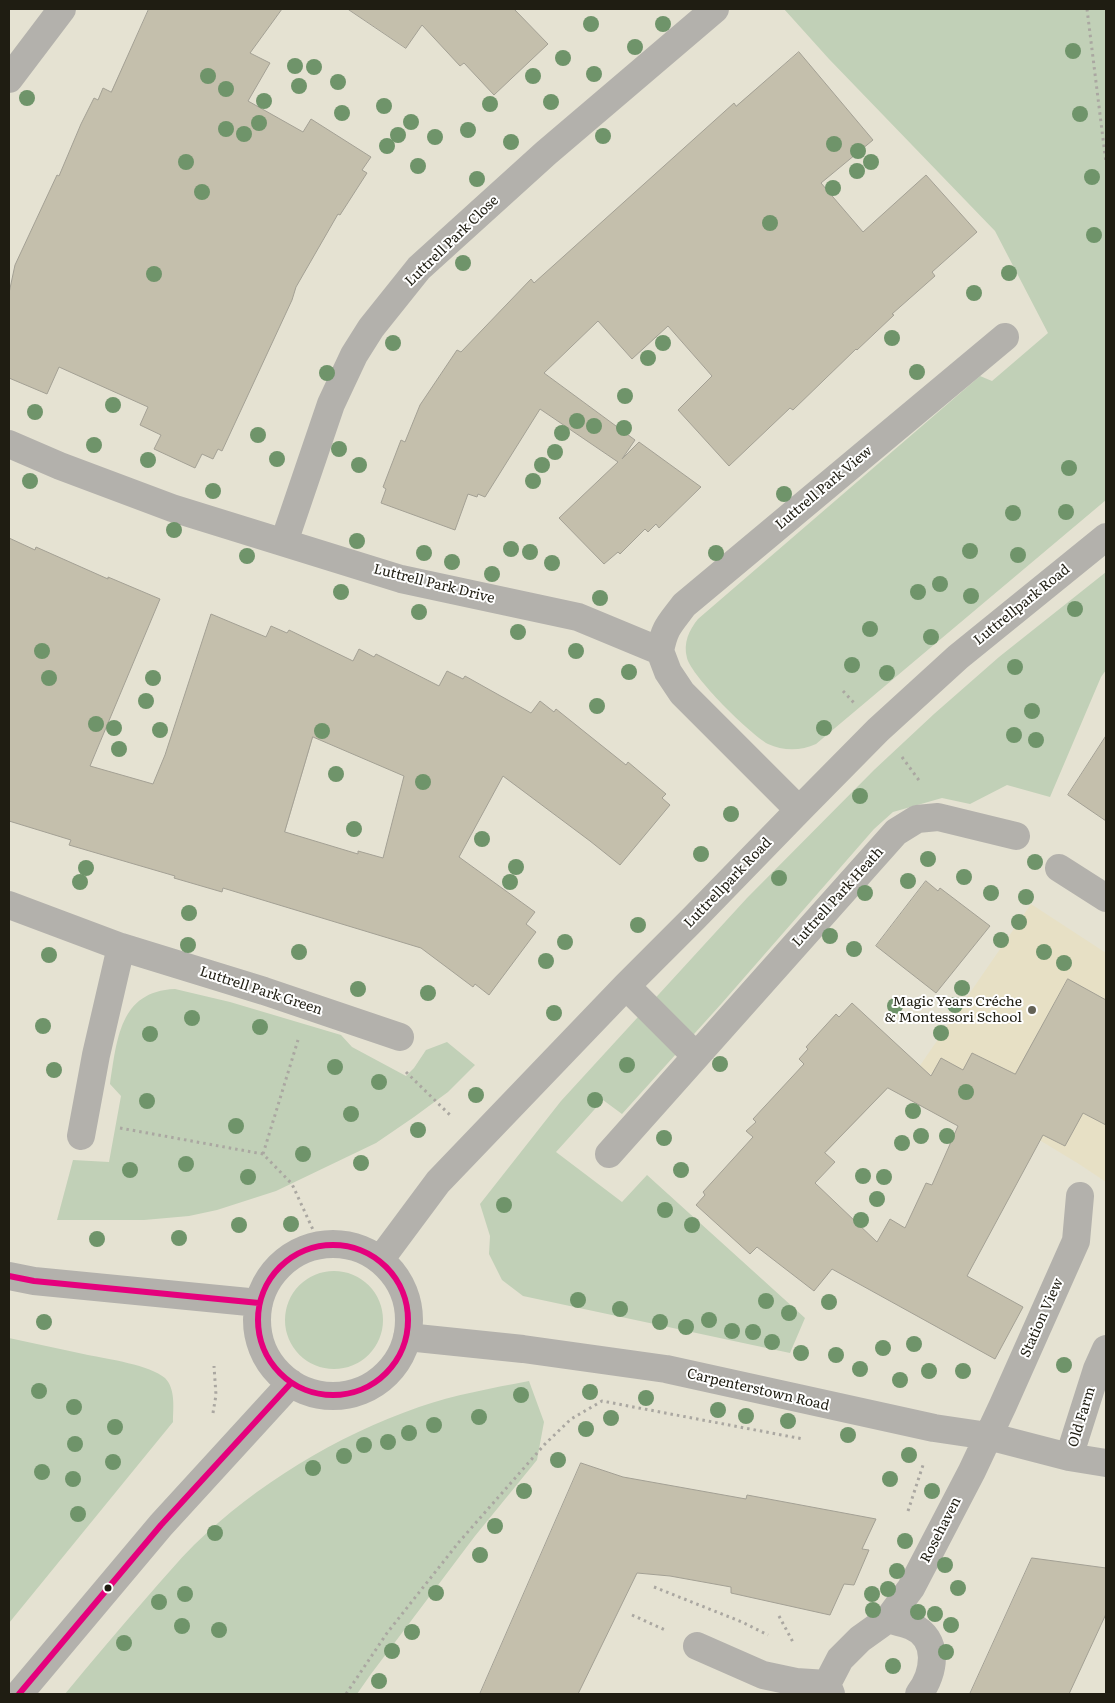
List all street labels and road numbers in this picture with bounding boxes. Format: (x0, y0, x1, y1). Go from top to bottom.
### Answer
street label: Luttrell Park Close (402, 192, 502, 290)
street label: Luttrell Park View (772, 443, 876, 533)
street label: Luttrell Park Drive (372, 561, 496, 607)
street label: Luttrellpark Road (971, 561, 1073, 649)
street label: Luttrellpark Road (681, 834, 775, 932)
street label: Luttrell Park Heath (789, 844, 887, 950)
street label: Luttrell Park Green (198, 963, 324, 1019)
street label: Station View (1017, 1276, 1067, 1360)
street label: Carpenterstown Road (685, 1365, 831, 1415)
street label: Old Farm (1065, 1385, 1099, 1449)
street label: Rosehaven (917, 1494, 965, 1566)

